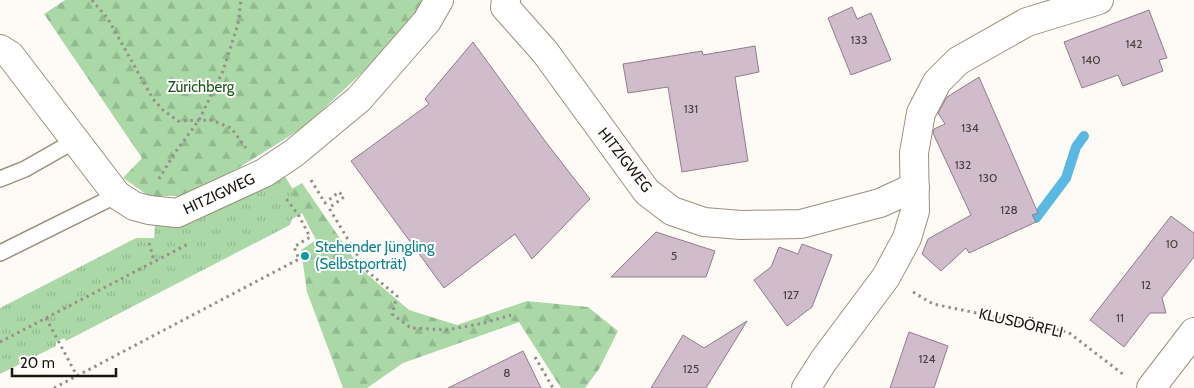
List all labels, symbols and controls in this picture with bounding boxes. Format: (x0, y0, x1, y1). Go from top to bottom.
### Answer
house number: 133 (851, 32, 867, 47)
house number: 142 (1125, 36, 1143, 51)
house number: 140 (1081, 52, 1101, 67)
park label: Zürichberg (168, 78, 235, 96)
house number: 131 (684, 101, 698, 116)
house number: 134 (961, 120, 979, 135)
street label: HITZIGWEG (594, 124, 656, 196)
house number: 132 (955, 157, 971, 172)
street label: HITZIGWEG (180, 170, 258, 218)
house number: 130 (979, 170, 997, 185)
house number: 128 (1000, 202, 1018, 217)
house number: 10 (1166, 236, 1178, 251)
place label: Stehender Jüngling (Selbstporträt) (315, 238, 435, 273)
house number: 5 (671, 248, 677, 263)
marker: Stehender Jüngling (Selbstporträt) (299, 250, 311, 262)
house number: 12 (1141, 277, 1151, 292)
house number: 127 (783, 287, 799, 302)
street label: KLUSDÖRFLI (977, 305, 1065, 341)
house number: 11 (1116, 310, 1124, 325)
scale bar (12, 346, 116, 378)
house number: 124 (918, 351, 936, 366)
text: 20 m (20, 354, 55, 372)
house number: 125 (683, 361, 699, 376)
house number: 8 (503, 365, 511, 380)

